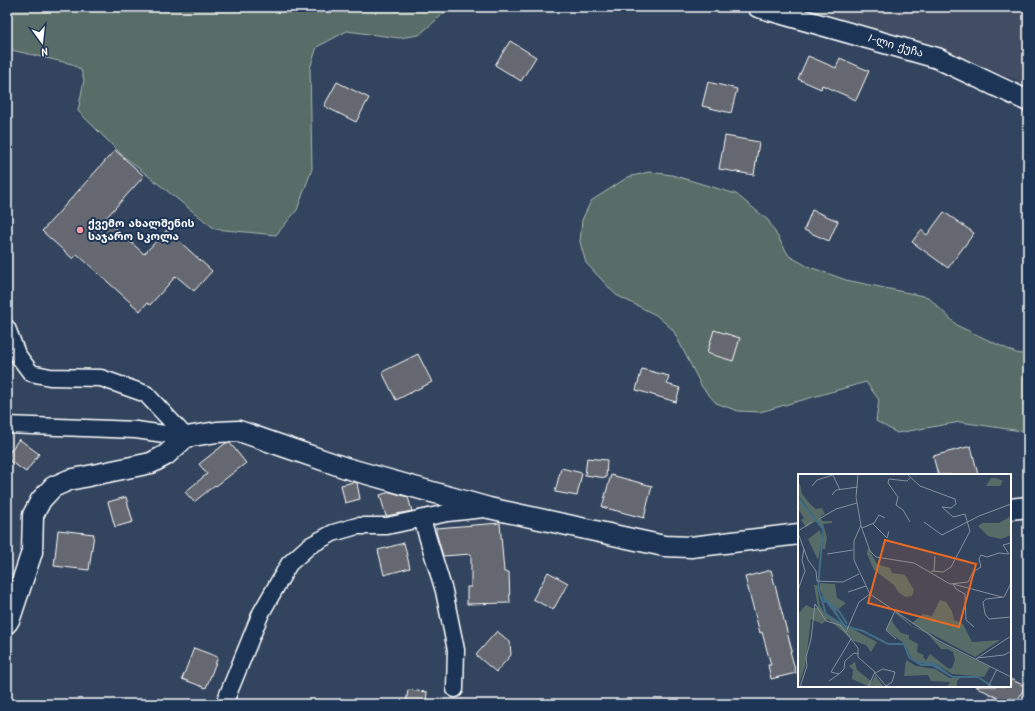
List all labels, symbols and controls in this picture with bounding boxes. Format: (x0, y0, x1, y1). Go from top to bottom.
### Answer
north arrow (22, 22, 62, 62)
street label: 1-ლი ქუჩა (866, 30, 925, 63)
text: N (39, 41, 50, 60)
place label: ქვემო ახალშენის საჯარო სკოლა (88, 215, 195, 246)
marker: ქვემო ახალშენის საჯარო სკოლა (75, 225, 85, 235)
inset map (798, 474, 1011, 687)

